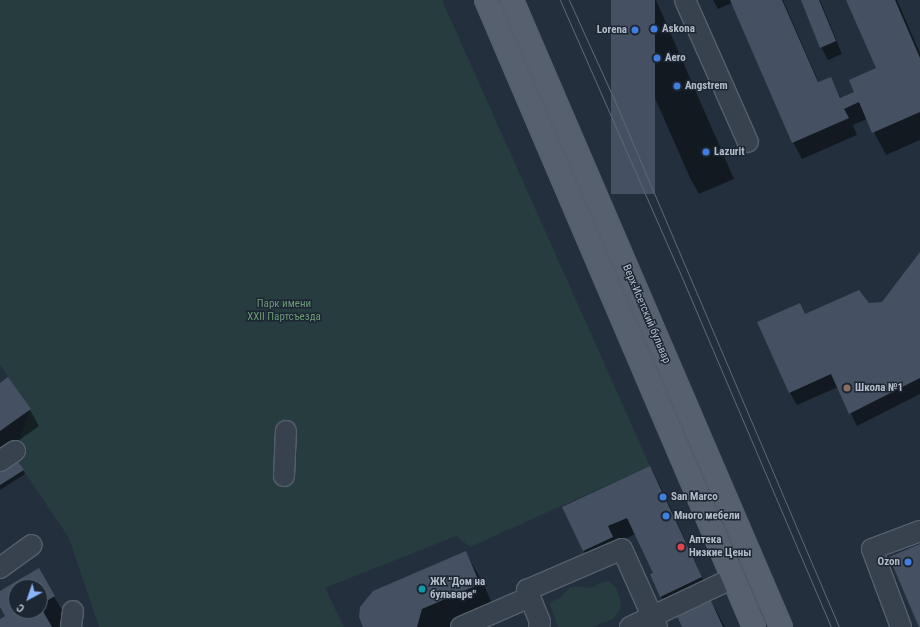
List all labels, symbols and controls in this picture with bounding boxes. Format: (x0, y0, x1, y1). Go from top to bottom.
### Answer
place label: Askona (662, 22, 695, 36)
place label: Lorena (597, 23, 627, 37)
marker: Askona (649, 24, 659, 34)
marker: Lorena (630, 25, 640, 35)
place label: Aero (665, 51, 686, 65)
marker: Aero (652, 53, 662, 63)
place label: Angstrem (685, 79, 728, 93)
marker: Angstrem (672, 81, 682, 91)
place label: Lazurit (714, 145, 745, 159)
marker: Lazurit (701, 147, 711, 157)
street label: Верх-Исетский бульвар (619, 263, 673, 365)
park label: Парк имени XXII Партсъезда (247, 298, 321, 324)
place label: Школа №1 (855, 381, 903, 395)
marker: Школа №1 (842, 383, 852, 393)
place label: San Marco (671, 490, 718, 504)
marker: San Marco (658, 492, 668, 502)
place label: Много мебели (674, 509, 740, 523)
marker: Много мебели (661, 511, 671, 521)
place label: Аптека Низкие Цены (689, 534, 751, 560)
marker: Аптека Низкие Цены (676, 542, 686, 552)
place label: Ozon (878, 555, 900, 569)
marker: Ozon (903, 557, 913, 567)
place label: ЖК "Дом на бульваре" (430, 576, 485, 602)
north arrow (8, 579, 48, 619)
marker: ЖК "Дом на бульваре" (417, 584, 427, 594)
text: С (14, 601, 27, 615)

